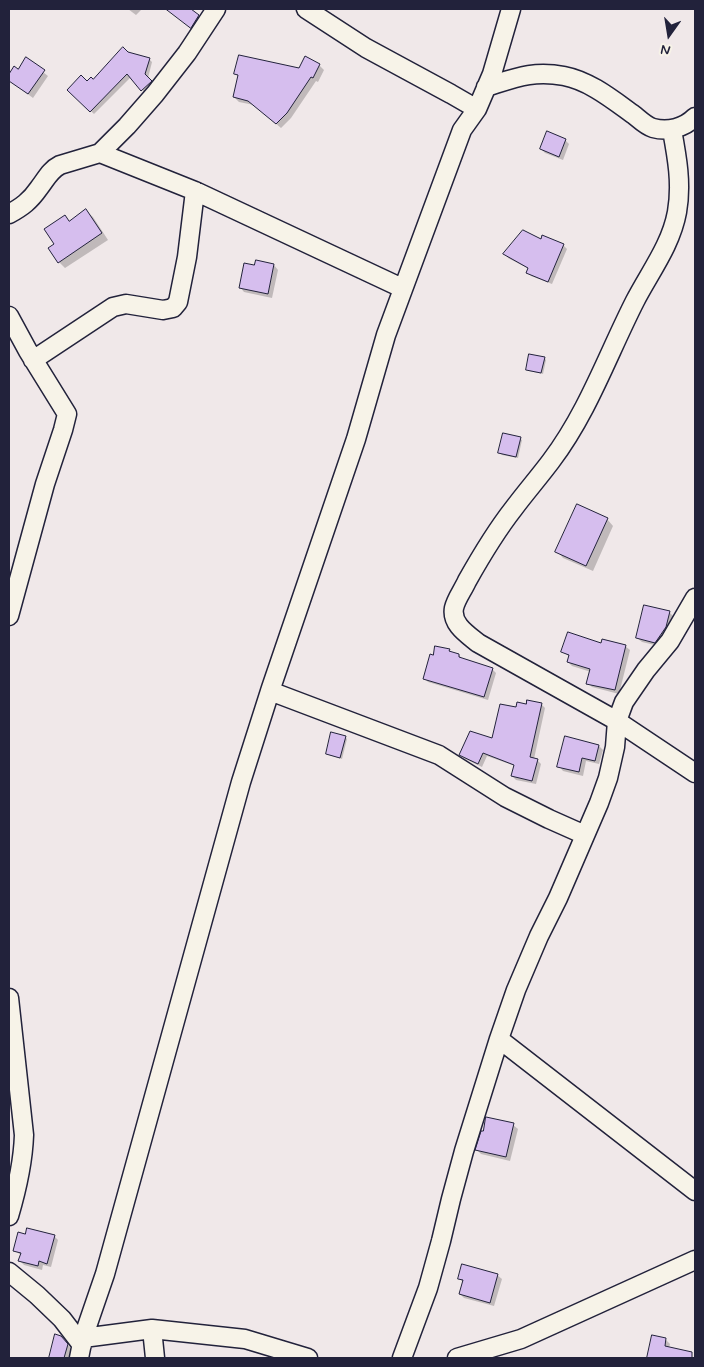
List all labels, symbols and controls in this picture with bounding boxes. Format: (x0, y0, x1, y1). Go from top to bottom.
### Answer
north arrow (644, 10, 694, 60)
text: N (659, 40, 672, 59)

